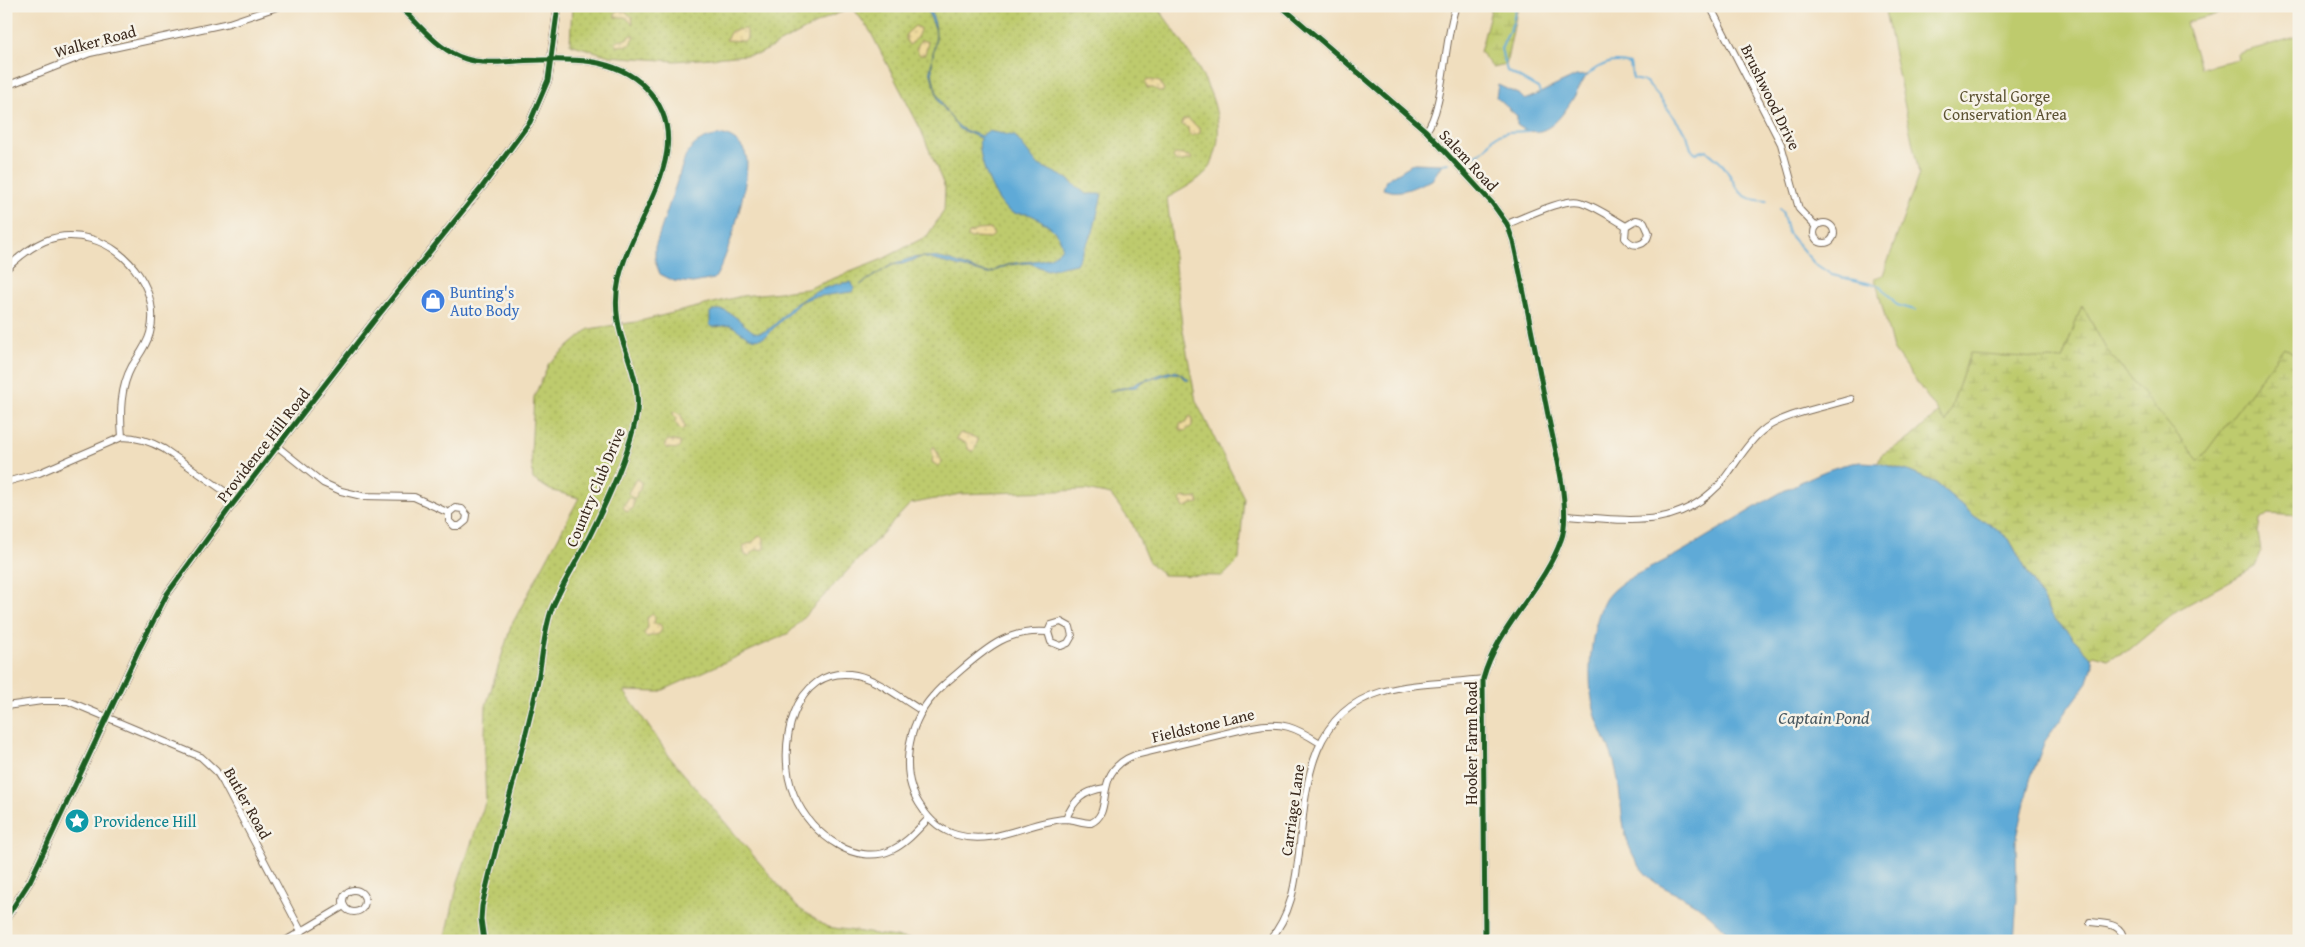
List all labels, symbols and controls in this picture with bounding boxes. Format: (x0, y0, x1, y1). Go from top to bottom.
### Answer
street label: Walker Road (51, 18, 139, 63)
street label: Brushwood Drive (1735, 40, 1807, 154)
park label: Crystal Gorge Conservation Area (1943, 84, 2067, 126)
street label: Salem Road (1434, 123, 1504, 197)
place label: Bunting's Auto Body (450, 280, 519, 322)
shop icon: Bunting's Auto Body (420, 288, 446, 314)
street label: Providence Hill Road (211, 382, 316, 507)
street label: Country Club Drive (559, 423, 631, 551)
street label: Hooker Farm Road (1459, 681, 1483, 805)
street label: Fieldstone Lane (1149, 702, 1257, 748)
water label: Captain Pond (1778, 704, 1870, 731)
street label: Butler Road (218, 763, 278, 844)
street label: Carriage Lane (1274, 763, 1310, 857)
place icon: Providence Hill (64, 808, 90, 834)
place label: Providence Hill (94, 809, 197, 833)

